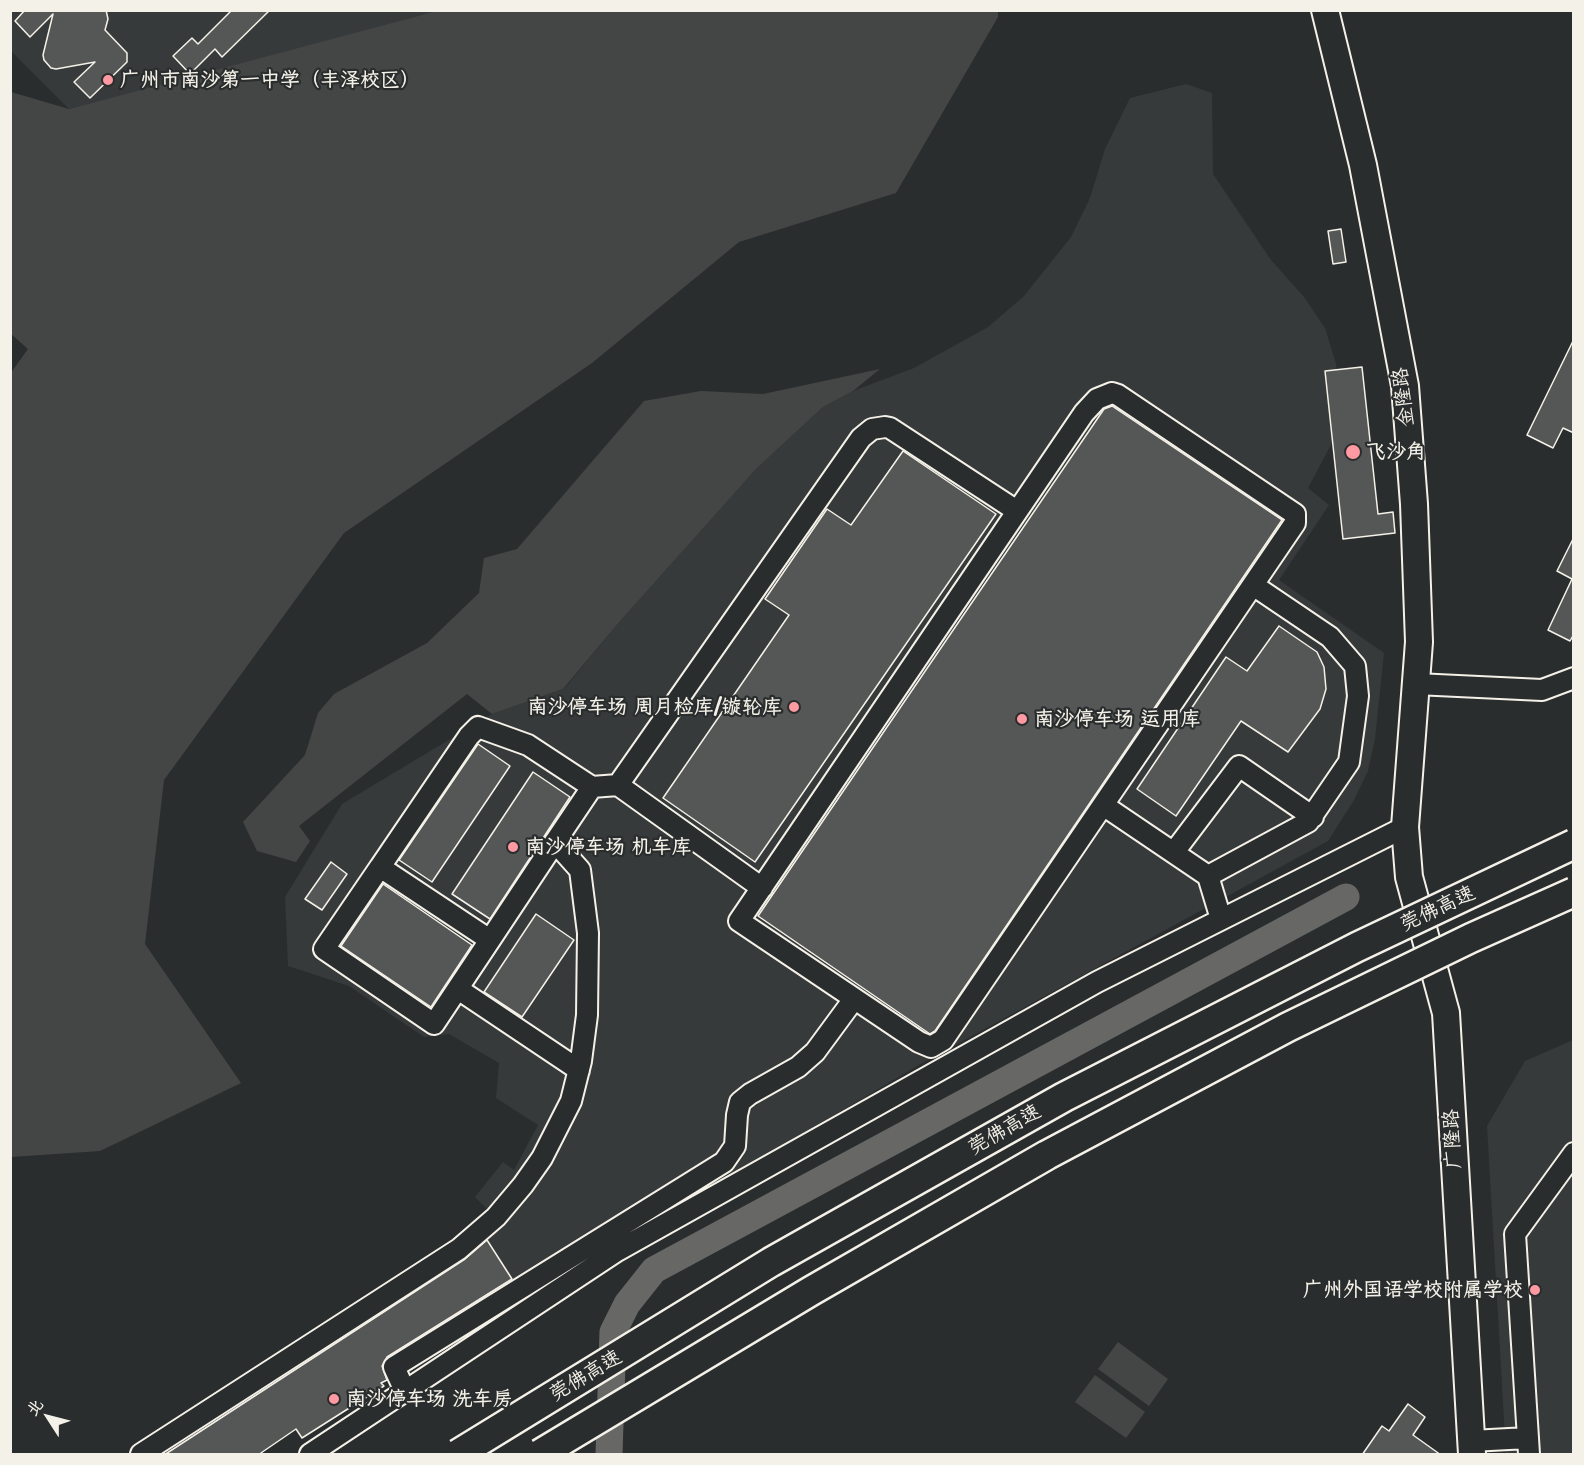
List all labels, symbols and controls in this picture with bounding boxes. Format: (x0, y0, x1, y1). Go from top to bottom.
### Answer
place label: 广州市南沙第一中学（丰泽校区） (120, 68, 420, 92)
marker: 广州市南沙第一中学（丰泽校区） (101, 73, 115, 87)
street label: 金隆路 (1388, 366, 1420, 428)
place label: 飞沙角 (1366, 440, 1426, 464)
marker: 飞沙角 (1344, 443, 1362, 461)
place label: 南沙停车场 周月检库/镟轮库 (527, 695, 782, 719)
marker: 南沙停车场 周月检库/镟轮库 (787, 700, 801, 714)
place label: 南沙停车场 运用库 (1034, 707, 1200, 731)
marker: 南沙停车场 运用库 (1015, 712, 1029, 726)
place label: 南沙停车场 机车库 (525, 835, 691, 859)
marker: 南沙停车场 机车库 (506, 840, 520, 854)
street label: 莞佛高速 (1397, 881, 1479, 937)
street label: 莞佛高速 (964, 1100, 1046, 1160)
street label: 广隆路 (1439, 1108, 1467, 1170)
place label: 广州外国语学校附属学校 (1303, 1278, 1523, 1302)
marker: 广州外国语学校附属学校 (1528, 1283, 1542, 1297)
street label: 莞佛高速 (546, 1345, 626, 1407)
north arrow (18, 1387, 78, 1447)
place label: 南沙停车场 洗车房 (346, 1387, 512, 1411)
marker: 南沙停车场 洗车房 (327, 1392, 341, 1406)
text: 北 (19, 1393, 48, 1420)

